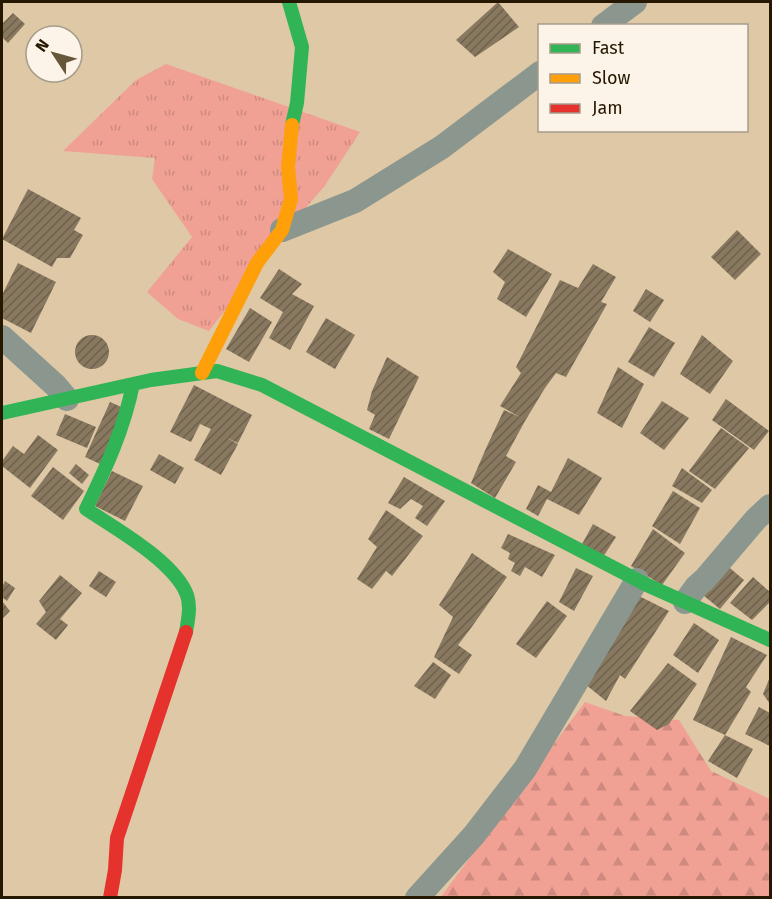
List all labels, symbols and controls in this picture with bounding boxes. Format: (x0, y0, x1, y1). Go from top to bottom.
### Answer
north arrow (24, 24, 84, 84)
legend (538, 24, 748, 132)
text: N (31, 36, 53, 55)
text: Fast (592, 37, 625, 59)
text: Slow (592, 67, 631, 89)
text: Jam (592, 97, 623, 119)

